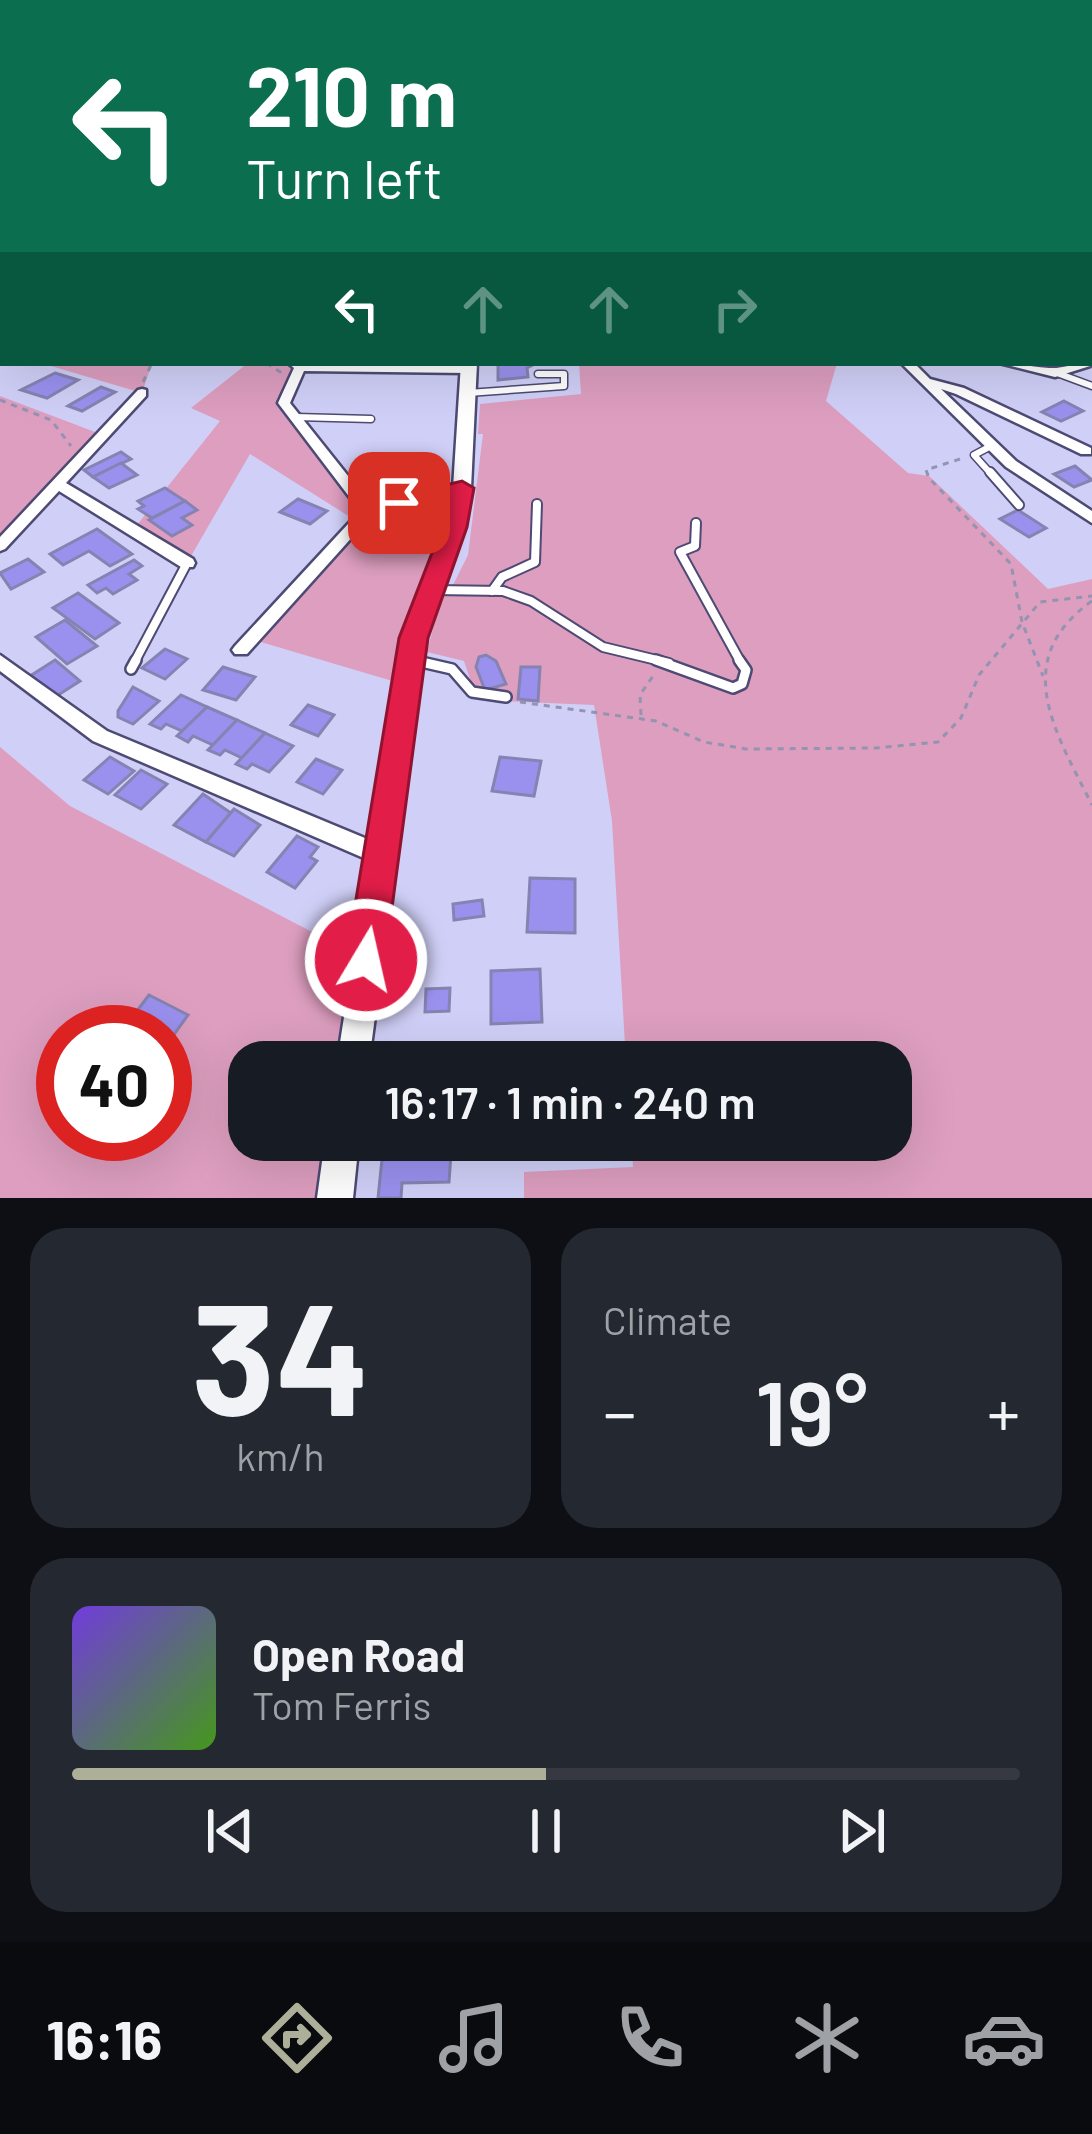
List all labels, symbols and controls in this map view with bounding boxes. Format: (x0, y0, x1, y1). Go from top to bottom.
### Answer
text: 210 m (246, 43, 457, 144)
icon: left (48, 48, 204, 204)
text: Turn left (246, 145, 443, 210)
icon: left (324, 276, 390, 342)
icon: ahead (450, 276, 516, 342)
icon: ahead (576, 276, 642, 342)
icon: right (702, 276, 768, 342)
pin (348, 452, 450, 554)
icon: arrive (366, 470, 432, 536)
position arrow (303, 897, 429, 1023)
speed limit sign: 40 (36, 1005, 192, 1161)
text: 16:17 · 1 min · 240 m (385, 1074, 755, 1128)
text: 34 (191, 1260, 370, 1447)
text: Climate (603, 1296, 732, 1343)
text: 19° (755, 1356, 868, 1464)
text: − (603, 1371, 636, 1450)
text: + (987, 1371, 1020, 1450)
text: km/h (236, 1432, 325, 1479)
text: Open Road (252, 1627, 465, 1681)
text: Tom Ferris (252, 1681, 431, 1728)
icon: previous (197, 1798, 263, 1864)
icon: pause (513, 1798, 579, 1864)
icon: next (829, 1798, 895, 1864)
icon: directions (255, 1996, 339, 2080)
icon: music (432, 1996, 516, 2080)
icon: phone (608, 1996, 692, 2080)
icon: climate (785, 1996, 869, 2080)
icon: car (962, 1996, 1046, 2080)
text: 16:16 (46, 2006, 162, 2071)

